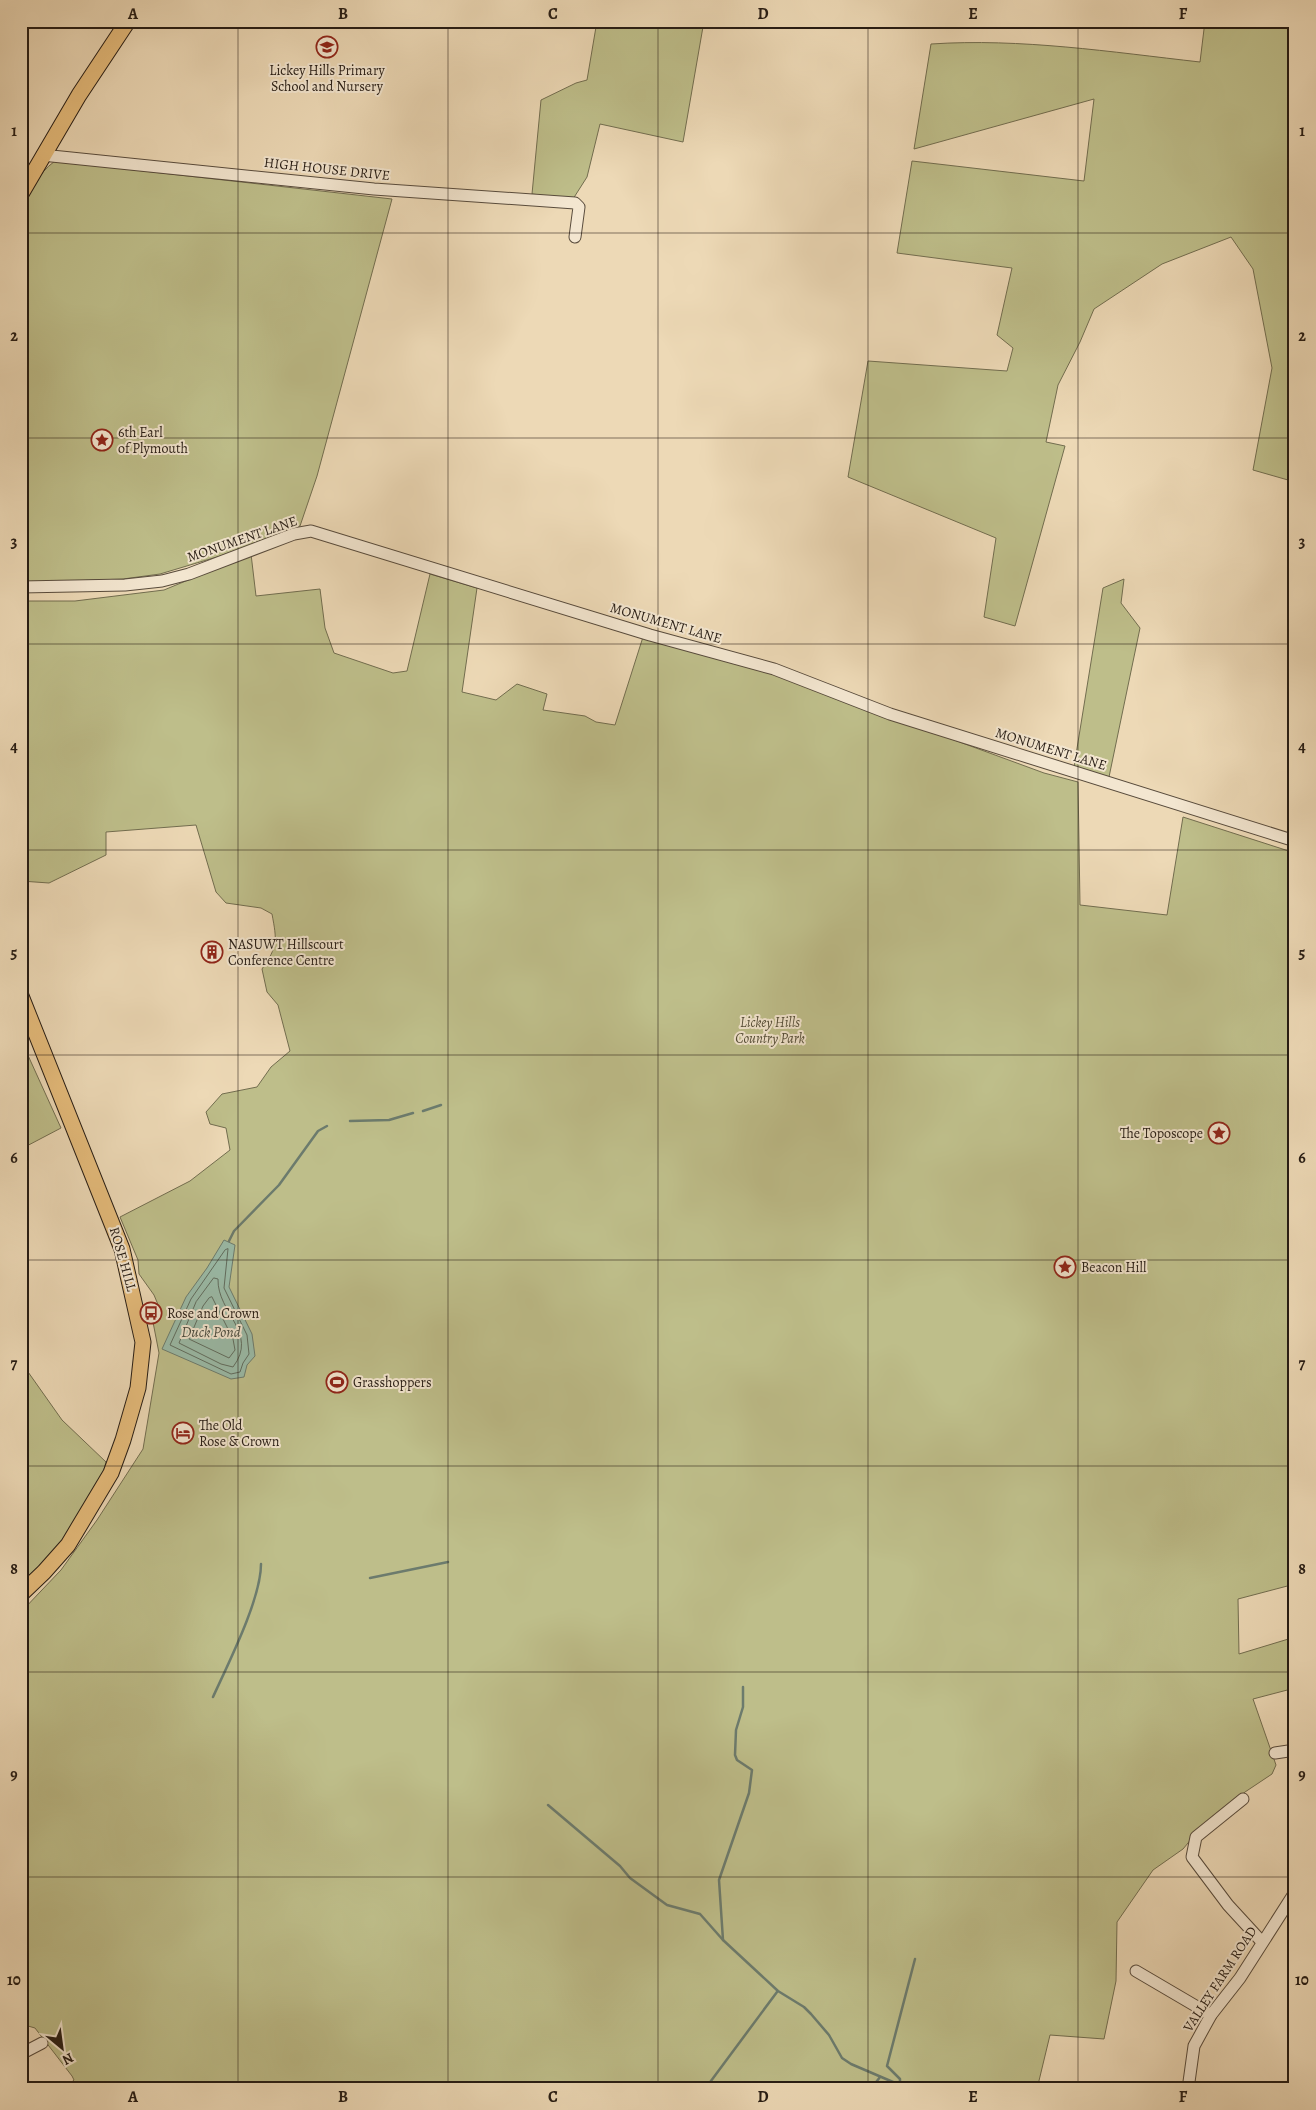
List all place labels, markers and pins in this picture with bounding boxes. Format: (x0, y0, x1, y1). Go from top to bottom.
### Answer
school or university icon: Lickey Hills Primary School and Nursery (315, 35, 339, 59)
place label: Lickey Hills Primary School and Nursery (269, 61, 385, 96)
place label: 6th Earl of Plymouth (118, 423, 189, 458)
place icon: 6th Earl of Plymouth (90, 428, 114, 452)
place label: NASUWT Hillscourt Conference Centre (228, 935, 344, 970)
building icon: NASUWT Hillscourt Conference Centre (200, 940, 224, 964)
place icon: The Toposcope (1207, 1121, 1231, 1145)
place label: The Toposcope (1120, 1124, 1203, 1143)
place icon: Beacon Hill (1053, 1255, 1077, 1279)
place label: Beacon Hill (1081, 1258, 1147, 1277)
bus stop icon: Rose and Crown (139, 1301, 163, 1325)
place label: Rose and Crown (167, 1304, 260, 1323)
sports icon: Grasshoppers (325, 1370, 349, 1394)
place label: Grasshoppers (353, 1373, 432, 1392)
place label: The Old Rose & Crown (199, 1416, 280, 1451)
hotel icon: The Old Rose & Crown (171, 1421, 195, 1445)

